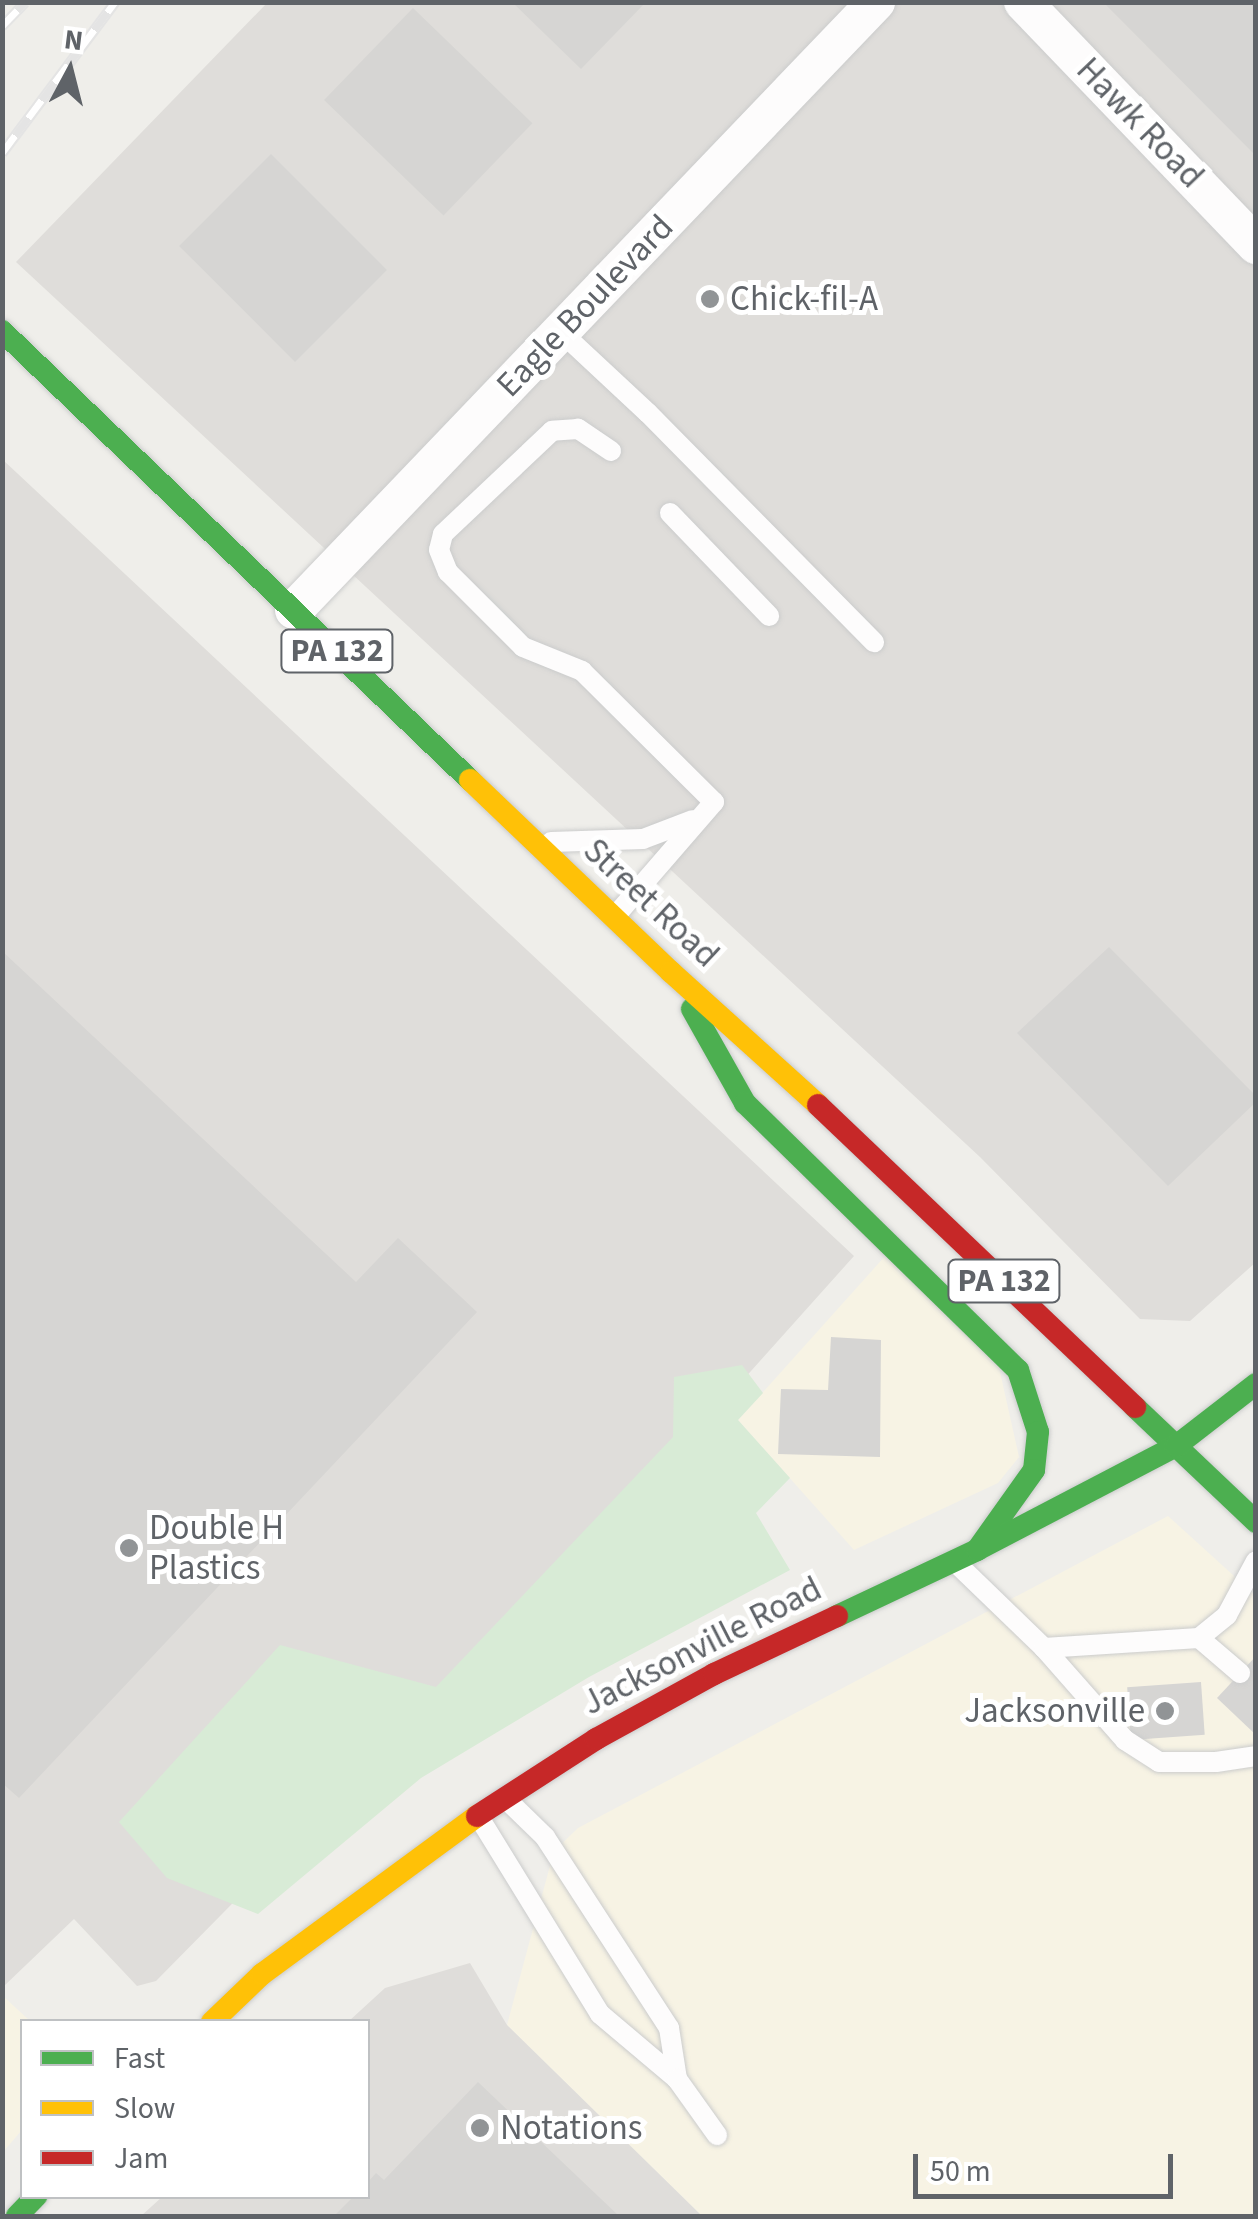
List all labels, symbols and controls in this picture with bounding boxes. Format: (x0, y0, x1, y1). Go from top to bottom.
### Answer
text: N (62, 19, 85, 61)
north arrow (20, 20, 120, 120)
street label: Hawk Road (1068, 49, 1212, 197)
street label: Eagle Boulevard (488, 206, 682, 406)
place label: Chick-fil-A (730, 278, 878, 320)
marker: Chick-fil-A (699, 288, 721, 310)
road number: PA 132 (280, 624, 394, 678)
street label: Street Road (575, 830, 727, 976)
road number: PA 132 (946, 1254, 1062, 1308)
place label: Double H Plastics (149, 1507, 284, 1589)
marker: Double H Plastics (118, 1537, 140, 1559)
street label: Jacksonville Road (575, 1568, 829, 1724)
place label: Jacksonville (964, 1690, 1145, 1732)
marker: Jacksonville (1154, 1700, 1176, 1722)
legend (20, 2019, 370, 2199)
text: Fast (114, 2037, 165, 2080)
text: Slow (114, 2087, 175, 2130)
place label: Notations (500, 2107, 642, 2149)
marker: Notations (469, 2117, 491, 2139)
scale bar (918, 2134, 1178, 2196)
text: Jam (114, 2137, 168, 2180)
text: 50 m (930, 2150, 991, 2193)

